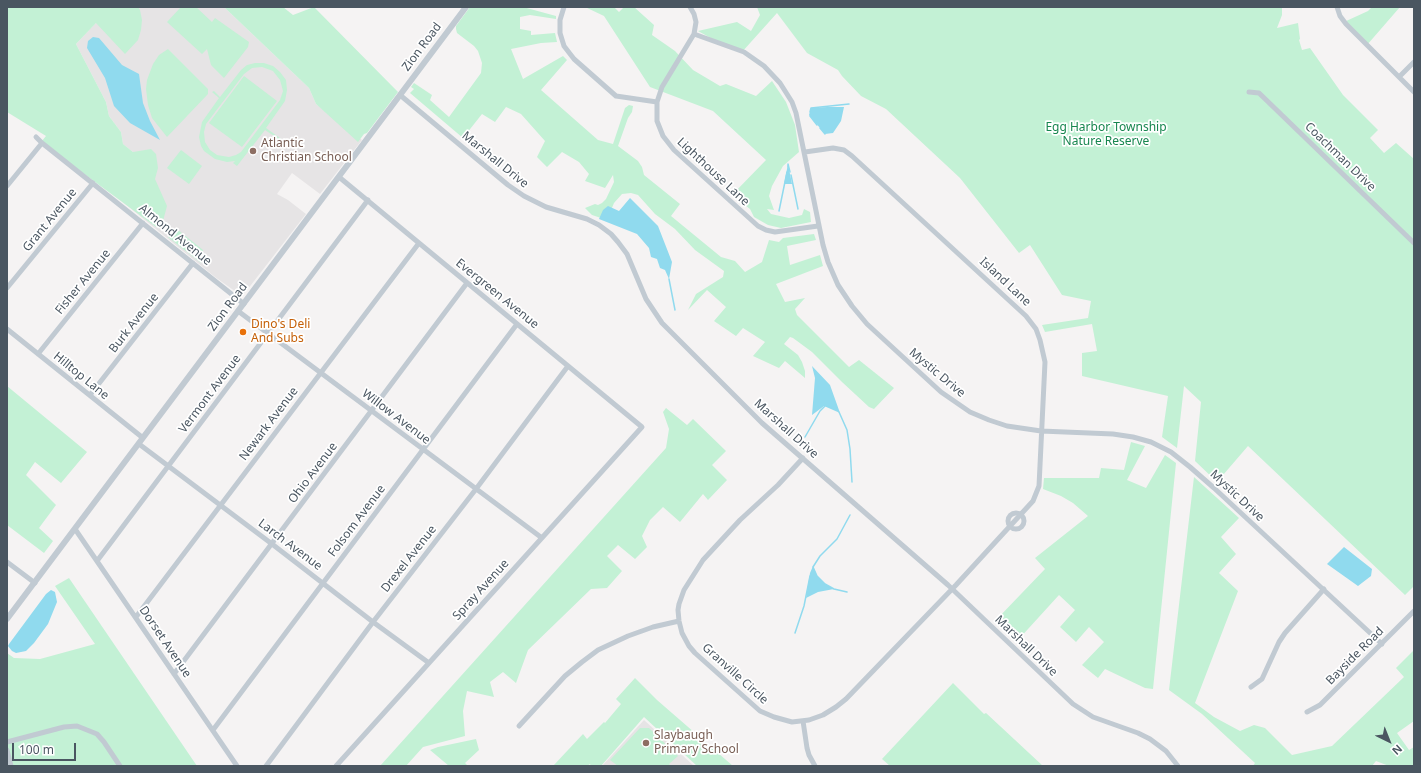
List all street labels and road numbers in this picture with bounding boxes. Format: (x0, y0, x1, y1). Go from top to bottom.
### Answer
street label: Zion Road (399, 20, 445, 74)
street label: Coachman Drive (1302, 120, 1378, 194)
street label: Marshall Drive (459, 129, 531, 191)
street label: Lighthouse Lane (674, 135, 752, 209)
street label: Grant Avenue (20, 185, 80, 255)
street label: Almond Avenue (136, 201, 214, 269)
street label: Fisher Avenue (52, 247, 114, 317)
street label: Island Lane (976, 255, 1034, 309)
street label: Evergreen Avenue (453, 256, 541, 332)
street label: Zion Road (205, 280, 251, 334)
street label: Burk Avenue (106, 290, 162, 356)
street label: Mystic Drive (906, 345, 968, 401)
street label: Hilltop Lane (50, 349, 112, 403)
street label: Vermont Avenue (176, 352, 244, 436)
street label: Newark Avenue (237, 384, 301, 464)
street label: Willow Avenue (359, 387, 433, 447)
street label: Marshall Drive (751, 396, 821, 462)
street label: Ohio Avenue (285, 440, 341, 506)
street label: Mystic Drive (1207, 467, 1267, 525)
street label: Folsom Avenue (325, 482, 389, 560)
street label: Larch Avenue (255, 516, 325, 574)
street label: Drexel Avenue (378, 523, 440, 595)
street label: Spray Avenue (450, 557, 512, 623)
street label: Dorset Avenue (136, 604, 194, 680)
street label: Marshall Drive (992, 613, 1060, 679)
street label: Bayside Road (1323, 624, 1387, 688)
street label: Granville Circle (699, 641, 771, 707)

